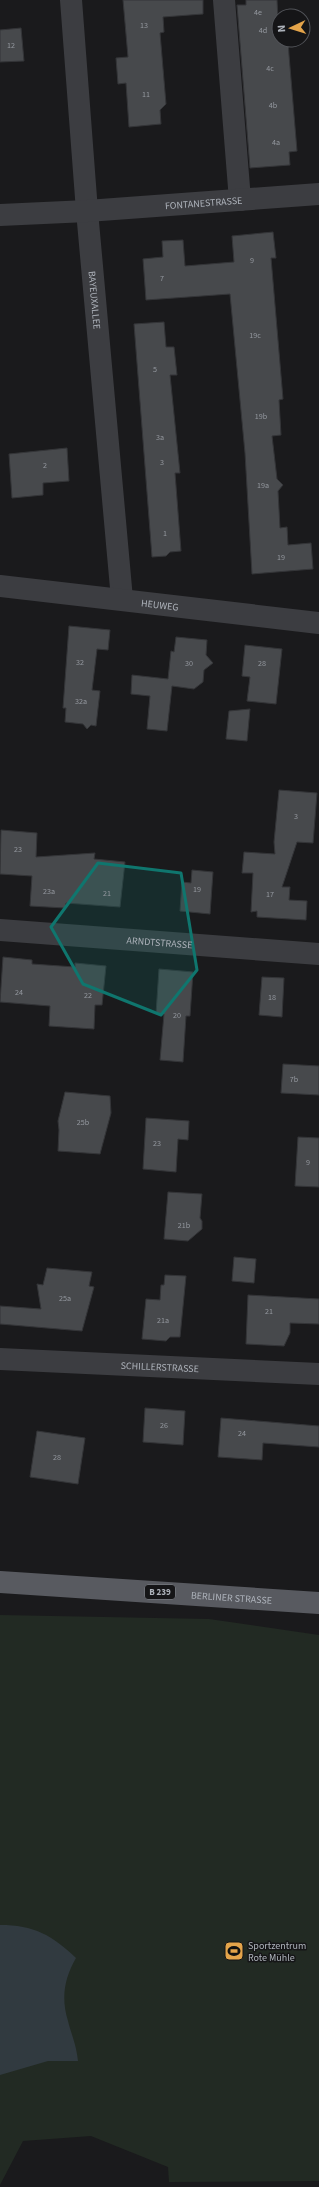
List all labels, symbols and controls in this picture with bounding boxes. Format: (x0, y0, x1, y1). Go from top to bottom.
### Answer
house number: 4e (254, 7, 262, 18)
north arrow (271, 8, 311, 48)
house number: 13 (140, 20, 148, 31)
text: N (274, 24, 289, 33)
house number: 4d (259, 25, 267, 36)
house number: 12 (7, 40, 15, 51)
house number: 4c (266, 63, 274, 74)
house number: 11 (142, 89, 150, 100)
house number: 4b (269, 100, 278, 111)
house number: 4a (272, 137, 280, 148)
street label: FONTANESTRASSE (164, 194, 243, 213)
house number: 9 (250, 255, 254, 266)
street label: BAYEUXALLEE (84, 270, 104, 330)
house number: 7 (160, 273, 164, 284)
house number: 19c (249, 330, 261, 341)
house number: 5 (153, 364, 157, 375)
house number: 19b (255, 411, 268, 422)
house number: 3a (156, 432, 164, 443)
house number: 3 (160, 457, 164, 468)
house number: 2 (43, 460, 47, 471)
house number: 19a (257, 480, 269, 491)
house number: 1 (163, 528, 167, 539)
house number: 19 (277, 552, 285, 563)
street label: HEUWEG (140, 596, 179, 615)
house number: 32 (76, 657, 84, 668)
house number: 30 (185, 658, 193, 669)
house number: 28 (258, 658, 266, 669)
house number: 32a (75, 696, 87, 707)
house number: 3 (294, 811, 298, 822)
house number: 23 (14, 844, 22, 855)
house number: 19 (193, 884, 201, 895)
house number: 23a (43, 886, 55, 897)
house number: 21 (103, 888, 111, 899)
house number: 17 (266, 889, 274, 900)
street label: ARNDTSTRASSE (126, 934, 193, 952)
house number: 24 (15, 987, 23, 998)
house number: 22 (84, 990, 92, 1001)
house number: 18 (268, 992, 276, 1003)
house number: 20 (173, 1010, 181, 1021)
house number: 7b (290, 1074, 299, 1085)
house number: 25b (77, 1117, 90, 1128)
house number: 23 (153, 1138, 161, 1149)
house number: 9 (306, 1157, 310, 1168)
house number: 21b (178, 1220, 191, 1231)
house number: 25a (59, 1293, 71, 1304)
house number: 21 (265, 1306, 273, 1317)
house number: 21a (157, 1315, 169, 1326)
street label: SCHILLERSTRASSE (120, 1359, 199, 1376)
house number: 26 (160, 1420, 168, 1431)
house number: 24 (238, 1428, 246, 1439)
house number: 28 (53, 1452, 61, 1463)
road number: B 239 (145, 1585, 175, 1599)
street label: BERLINER STRASSE (190, 1589, 272, 1608)
place label: Sportzentrum Rote Mühle (248, 1939, 306, 1965)
sports icon: Sportzentrum Rote Mühle (223, 1940, 245, 1962)

